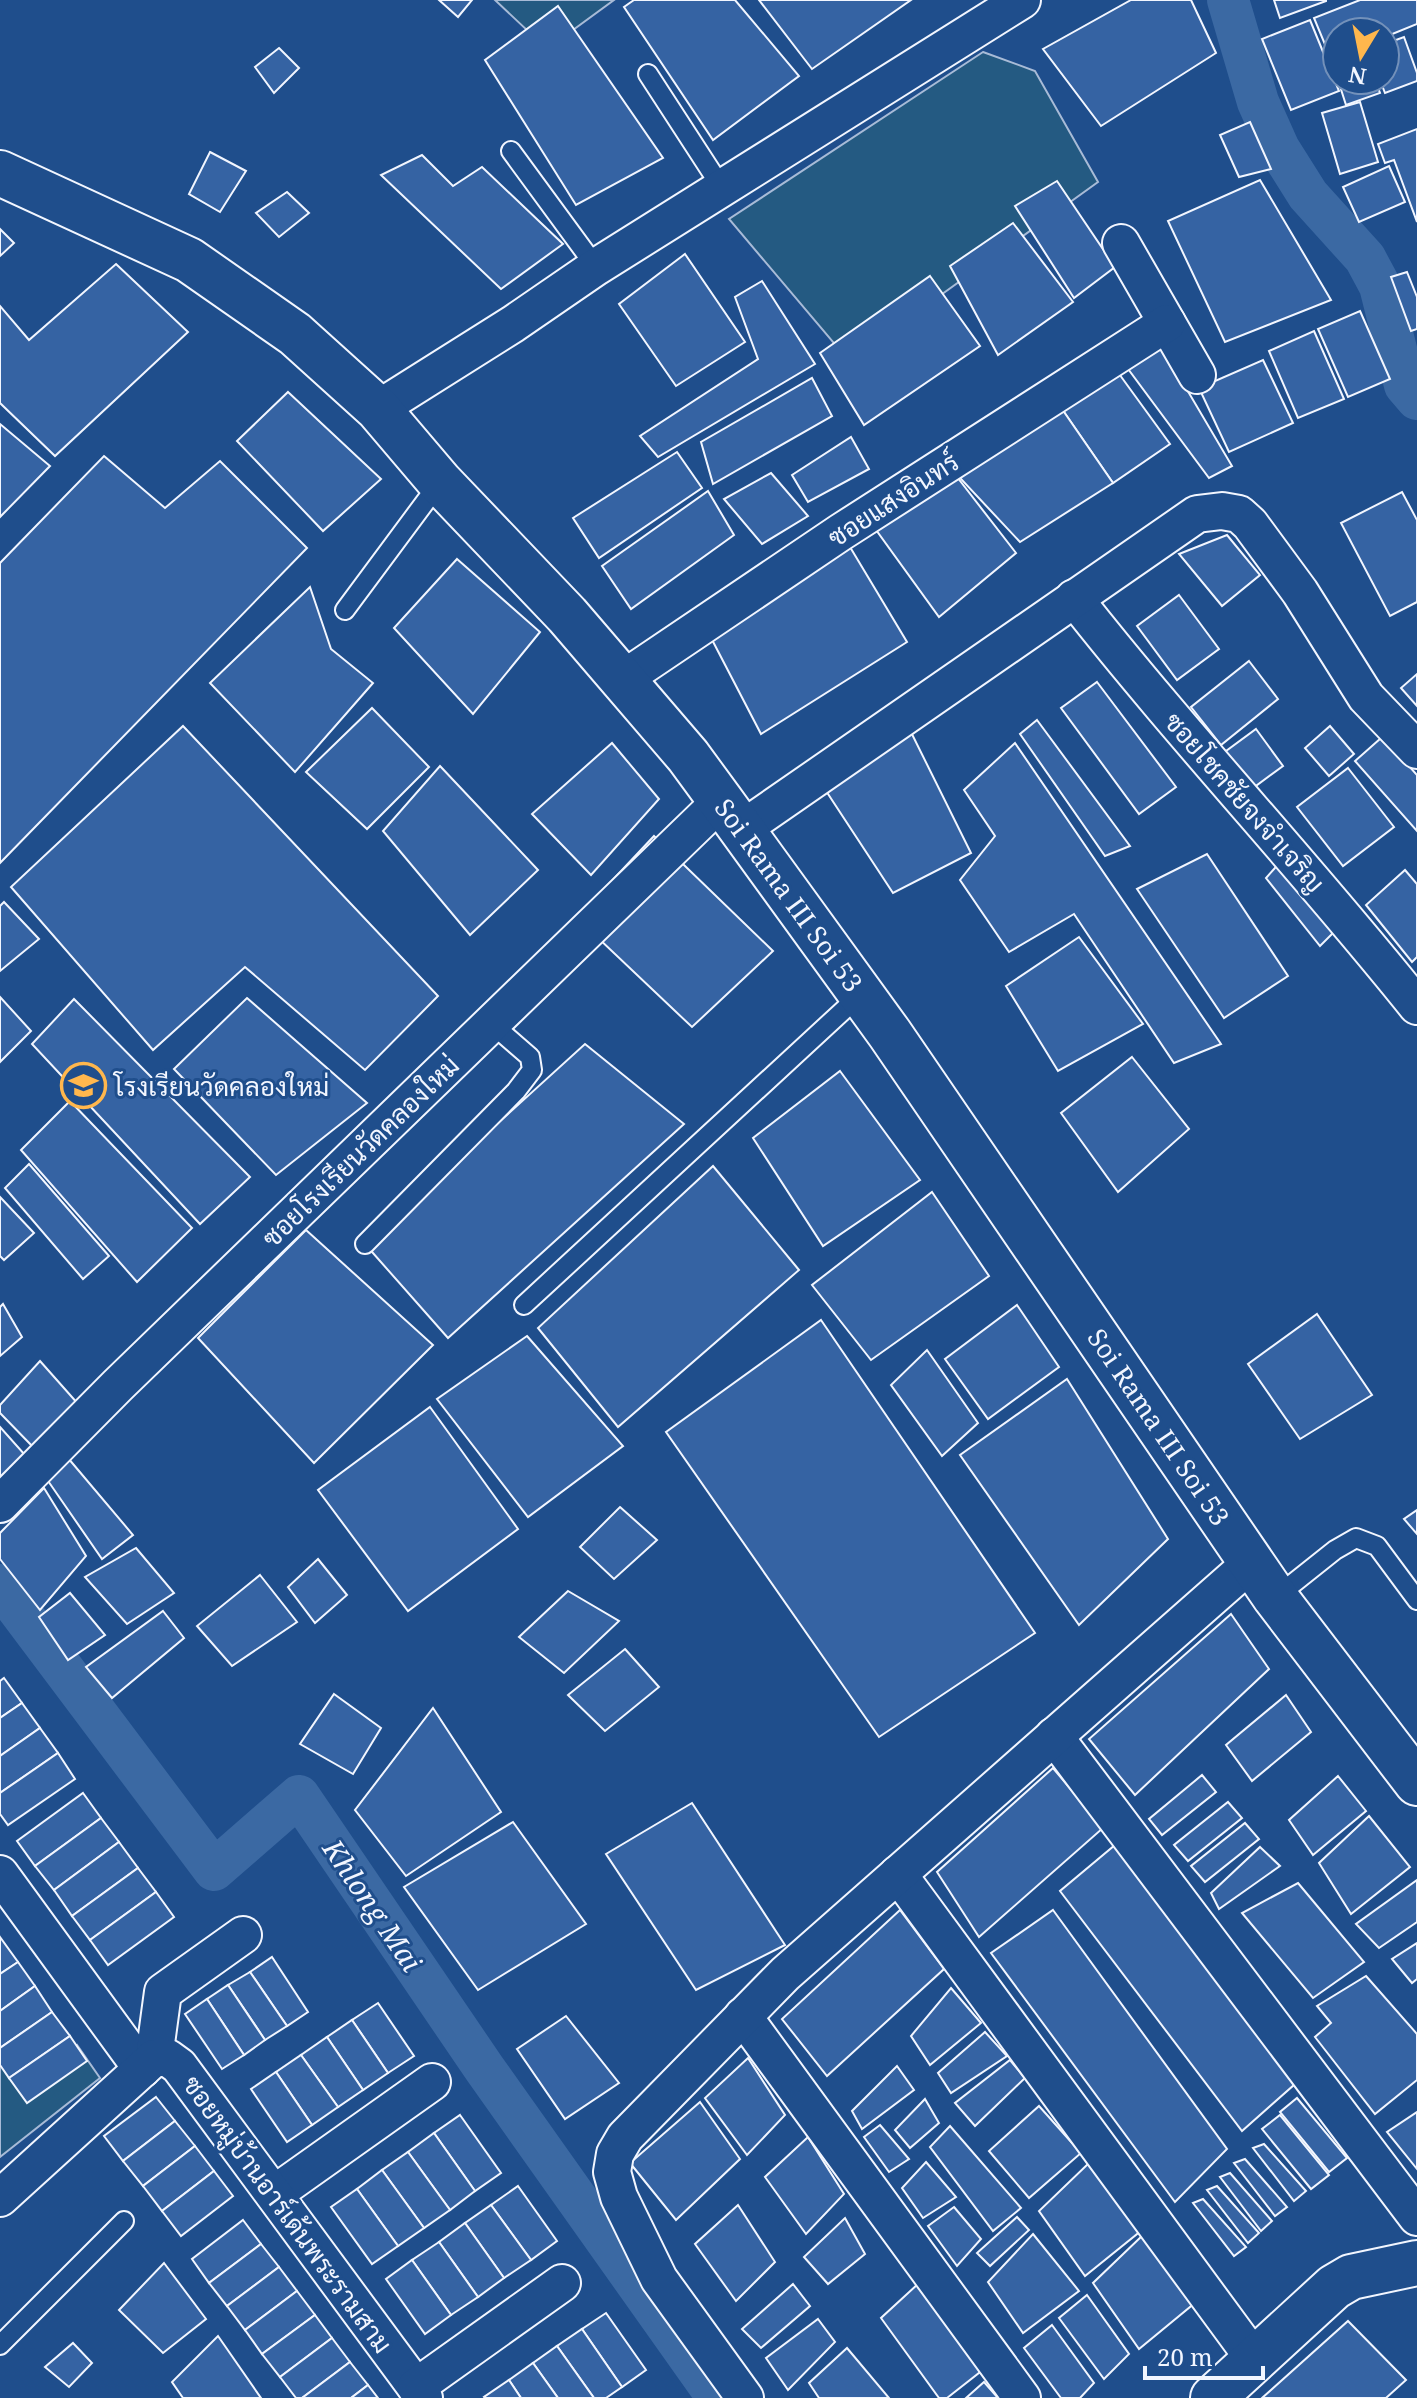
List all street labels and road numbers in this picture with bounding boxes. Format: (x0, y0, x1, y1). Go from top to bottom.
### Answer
street label: ซอยแสงอินทร์ (820, 443, 966, 555)
street label: ซอยโชคชัยจงจำเจริญ (1157, 704, 1333, 900)
street label: Soi Rama III Soi 53 (707, 791, 871, 999)
street label: ซอยโรงเรียนวัดคลองใหม่ (254, 1047, 466, 1255)
street label: Soi Rama III Soi 53 (1080, 1321, 1238, 1533)
street label: ซอยหมู่บ้านอาร์เด้นพระรามสาม (174, 2068, 401, 2361)

